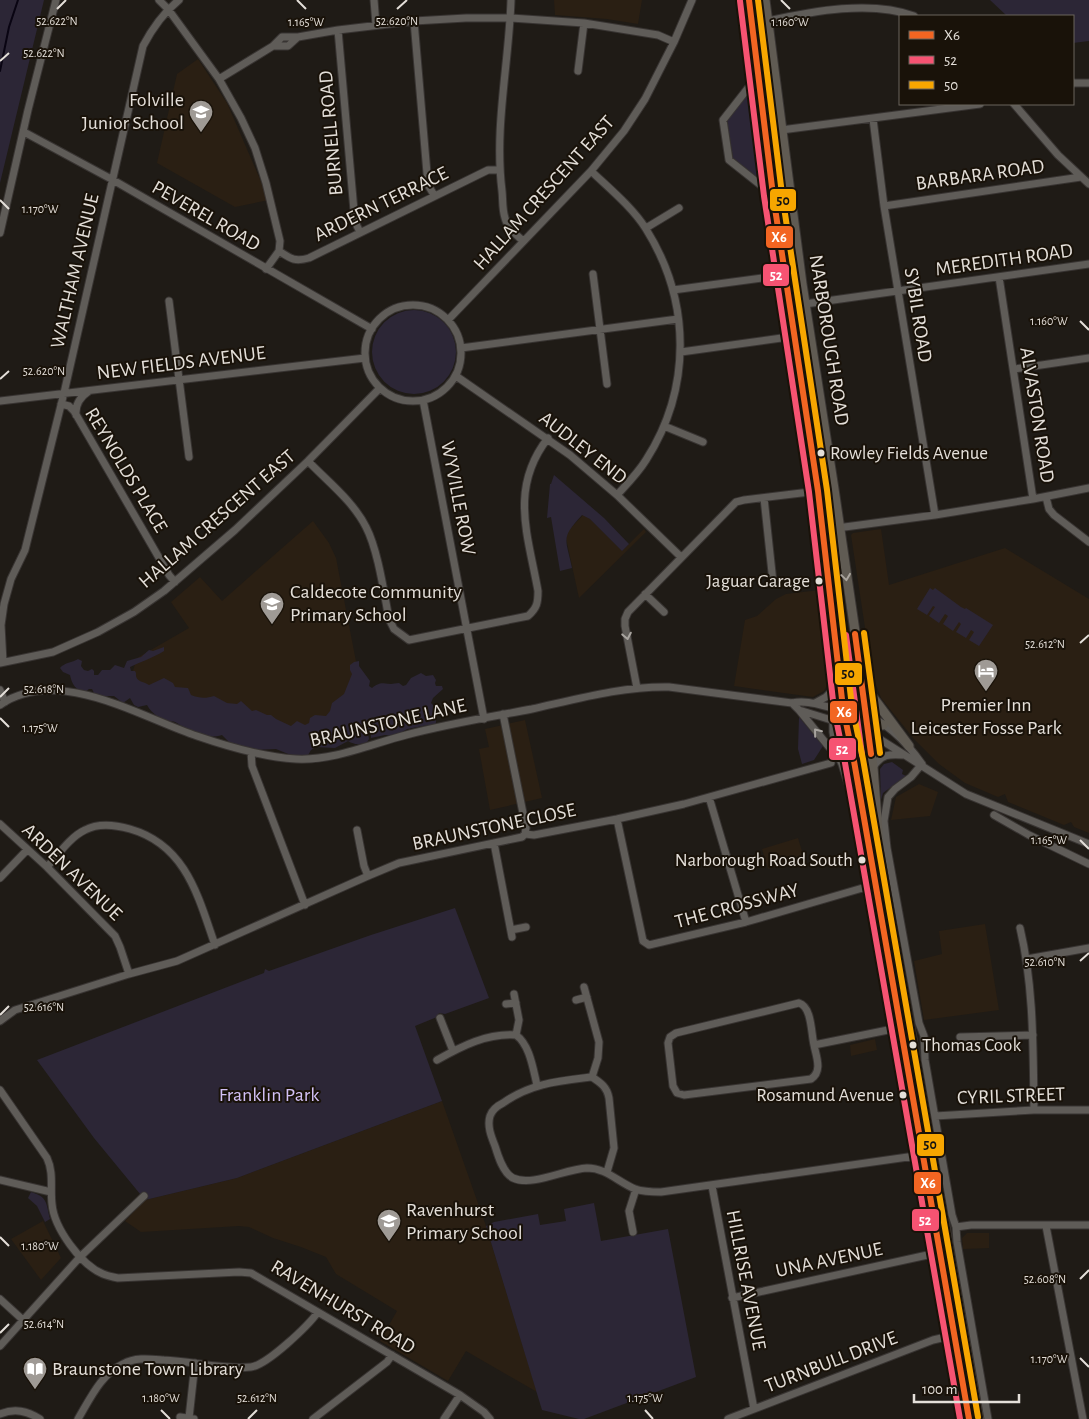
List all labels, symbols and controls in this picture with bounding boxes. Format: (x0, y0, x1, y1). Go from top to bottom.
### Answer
text: 52.622°N (36, 15, 78, 27)
text: 52.620°N (376, 15, 418, 27)
legend (899, 15, 1074, 105)
text: 1.165°W (288, 16, 324, 28)
text: 1.160°W (771, 16, 809, 28)
text: X6 (944, 28, 960, 43)
text: 52.622°N (23, 47, 65, 59)
text: 52 (944, 53, 957, 68)
street label: BURNELL ROAD (316, 70, 346, 196)
text: 50 (944, 78, 958, 93)
place label: Folville Junior School (82, 90, 184, 133)
school or university icon: Folville Junior School (188, 99, 214, 133)
street label: HALLAM CRESCENT EAST (470, 112, 618, 274)
street label: BARBARA ROAD (915, 156, 1046, 194)
street label: ARDERN TERRACE (311, 163, 451, 245)
street label: PEVEREL ROAD (149, 177, 264, 255)
line badge: 50 (769, 188, 797, 212)
street label: WALTHAM AVENUE (47, 191, 103, 350)
text: 50 (776, 194, 790, 208)
text: 1.170°W (22, 203, 59, 215)
line badge: X6 (765, 225, 794, 249)
text: X6 (771, 231, 787, 245)
street label: MEREDITH ROAD (934, 240, 1074, 280)
street label: NARBOROUGH ROAD (806, 253, 852, 427)
line badge: 52 (762, 263, 790, 287)
street label: SYBIL ROAD (901, 266, 935, 364)
text: 52 (770, 269, 783, 283)
text: 1.160°W (1030, 315, 1068, 327)
street label: NEW FIELDS AVENUE (95, 343, 267, 383)
street label: ALVASTON ROAD (1016, 346, 1058, 484)
text: 52.620°N (23, 365, 65, 377)
street label: REYNOLDS PLACE (81, 404, 171, 536)
street label: AUDLEY END (536, 408, 630, 488)
street label: WYVILLE ROW (437, 439, 479, 557)
place label: Rowley Fields Avenue (830, 444, 988, 463)
street label: HALLAM CRESCENT EAST (135, 446, 299, 592)
marker: Rowley Fields Avenue (816, 448, 826, 458)
place label: Jaguar Garage (706, 572, 810, 591)
one-way arrow (841, 572, 851, 581)
marker: Jaguar Garage (814, 576, 824, 586)
place label: Caldecote Community Primary School (290, 582, 462, 625)
school or university icon: Caldecote Community Primary School (259, 591, 285, 625)
one-way arrow (622, 632, 632, 641)
text: 52.612°N (1025, 638, 1065, 650)
hotel icon: Premier Inn Leicester Fosse Park (973, 658, 999, 692)
line badge: 50 (834, 662, 863, 686)
text: 50 (841, 667, 855, 681)
text: 52.618°N (24, 683, 64, 695)
street label: BRAUNSTONE LANE (308, 695, 468, 751)
place label: Premier Inn Leicester Fosse Park (910, 695, 1062, 738)
line badge: X6 (829, 700, 858, 724)
text: X6 (836, 706, 852, 720)
text: 1.175°W (22, 722, 58, 734)
one-way arrow (813, 728, 822, 737)
line badge: 52 (828, 737, 857, 761)
text: 52 (836, 743, 849, 757)
street label: BRAUNSTONE CLOSE (411, 800, 578, 854)
street label: ARDEN AVENUE (18, 820, 126, 925)
text: 1.165°W (1031, 834, 1067, 846)
place label: Narborough Road South (675, 851, 853, 870)
marker: Narborough Road South (857, 855, 867, 865)
street label: THE CROSSWAY (673, 880, 802, 932)
text: 52.610°N (1024, 956, 1066, 968)
text: 52.616°N (24, 1001, 64, 1013)
place label: Thomas Cook (922, 1036, 1021, 1055)
marker: Thomas Cook (908, 1040, 918, 1050)
street label: CYRIL STREET (957, 1084, 1066, 1108)
park label: Franklin Park (219, 1085, 319, 1105)
place label: Rosamund Avenue (756, 1086, 894, 1105)
marker: Rosamund Avenue (898, 1090, 908, 1100)
line badge: 50 (916, 1133, 945, 1157)
text: 50 (923, 1138, 937, 1152)
line badge: X6 (913, 1171, 942, 1195)
text: X6 (920, 1177, 936, 1191)
place label: Ravenhurst Primary School (406, 1200, 523, 1243)
school or university icon: Ravenhurst Primary School (376, 1208, 402, 1242)
street label: HILLRISE AVENUE (723, 1208, 769, 1352)
line badge: 52 (911, 1208, 940, 1232)
text: 52 (919, 1214, 932, 1228)
street label: UNA AVENUE (774, 1239, 885, 1281)
text: 1.180°W (21, 1240, 59, 1252)
street label: RAVENHURST ROAD (268, 1256, 419, 1358)
text: 52.608°N (1024, 1273, 1066, 1285)
text: 52.614°N (24, 1318, 64, 1330)
street label: TURNBULL DRIVE (762, 1327, 900, 1396)
text: 1.170°W (1031, 1353, 1068, 1365)
library icon: Braunstone Town Library (22, 1356, 48, 1390)
place label: Braunstone Town Library (52, 1359, 244, 1379)
scale bar (914, 1372, 1019, 1404)
text: 100 m (922, 1382, 957, 1397)
text: 1.180°W (142, 1392, 180, 1404)
text: 52.612°N (237, 1392, 277, 1404)
text: 1.175°W (627, 1392, 663, 1404)

